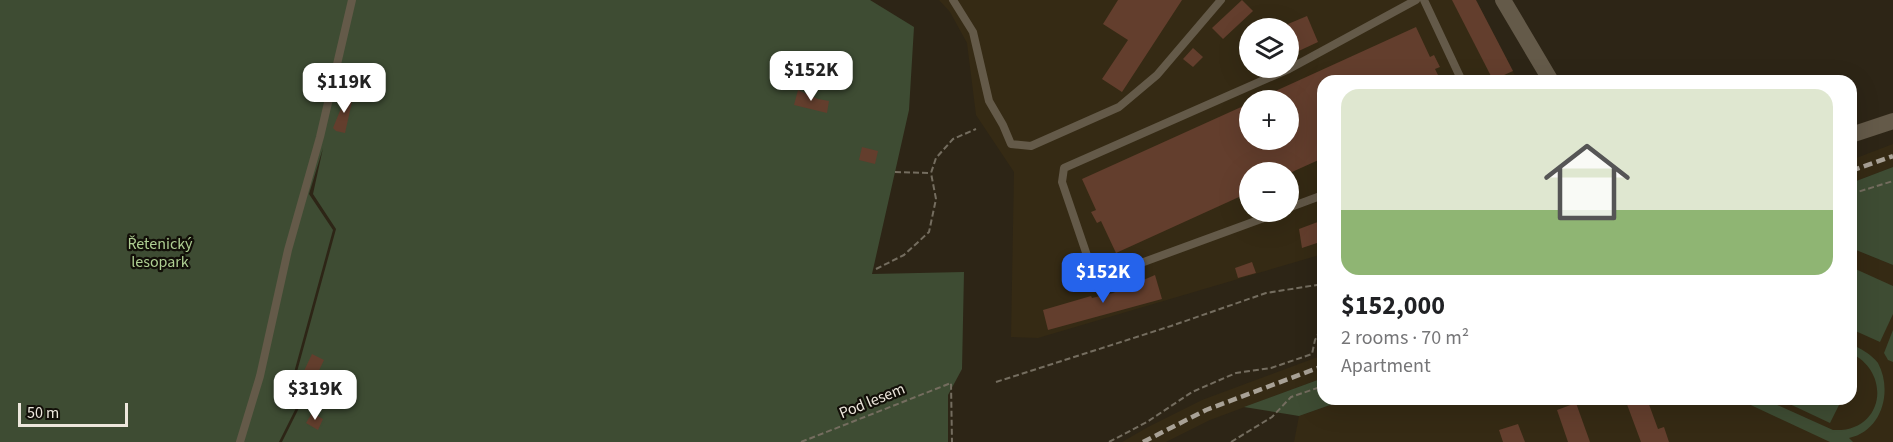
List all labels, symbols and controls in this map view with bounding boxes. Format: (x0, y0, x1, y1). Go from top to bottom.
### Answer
map controls (1239, 18, 1299, 222)
button: layers (1239, 18, 1299, 78)
pin: $152K (769, 51, 853, 102)
text: $152K (784, 56, 838, 84)
pin: $119K (302, 63, 386, 114)
text: $119K (317, 68, 371, 96)
button: + (1239, 90, 1299, 150)
icon: home (1533, 128, 1641, 236)
button: − (1239, 162, 1299, 222)
park label: Řetenický lesopark (127, 233, 193, 273)
pin: $152K (1061, 253, 1145, 304)
text: $152K (1076, 258, 1130, 286)
text: $152,000 (1341, 287, 1445, 324)
text: 2 rooms · 70 m² (1341, 324, 1469, 352)
text: Apartment (1341, 352, 1431, 380)
pin: $319K (273, 370, 357, 421)
text: $319K (288, 375, 342, 403)
street label: Pod lesem (836, 378, 908, 424)
scale bar (18, 400, 128, 428)
text: 50 m (27, 402, 59, 424)

